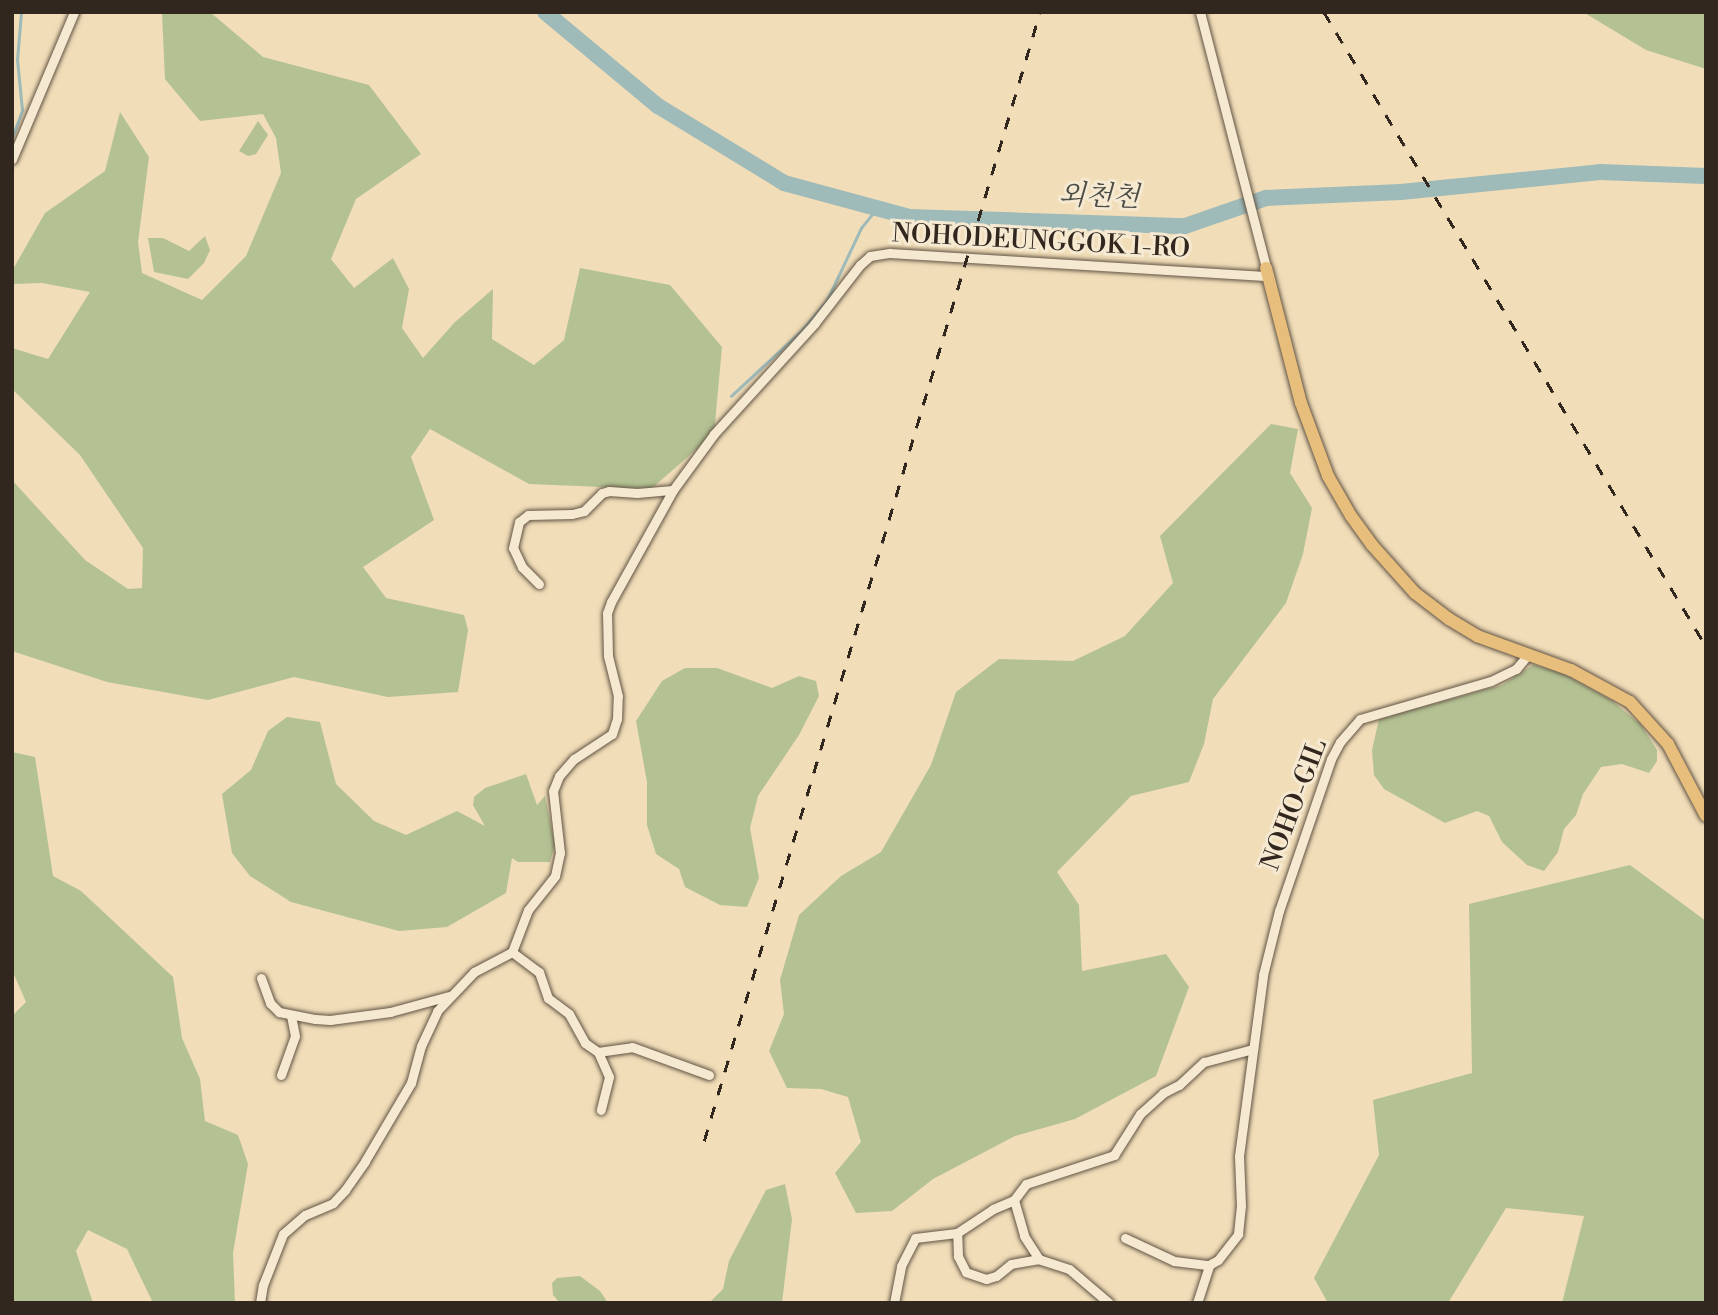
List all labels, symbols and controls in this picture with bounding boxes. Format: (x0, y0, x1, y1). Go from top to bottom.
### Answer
water label: 외천천 (1058, 179, 1140, 215)
street label: NOHODEUNGGOK 1-RO (891, 219, 1191, 265)
street label: NOHO-GIL (1256, 735, 1334, 875)

